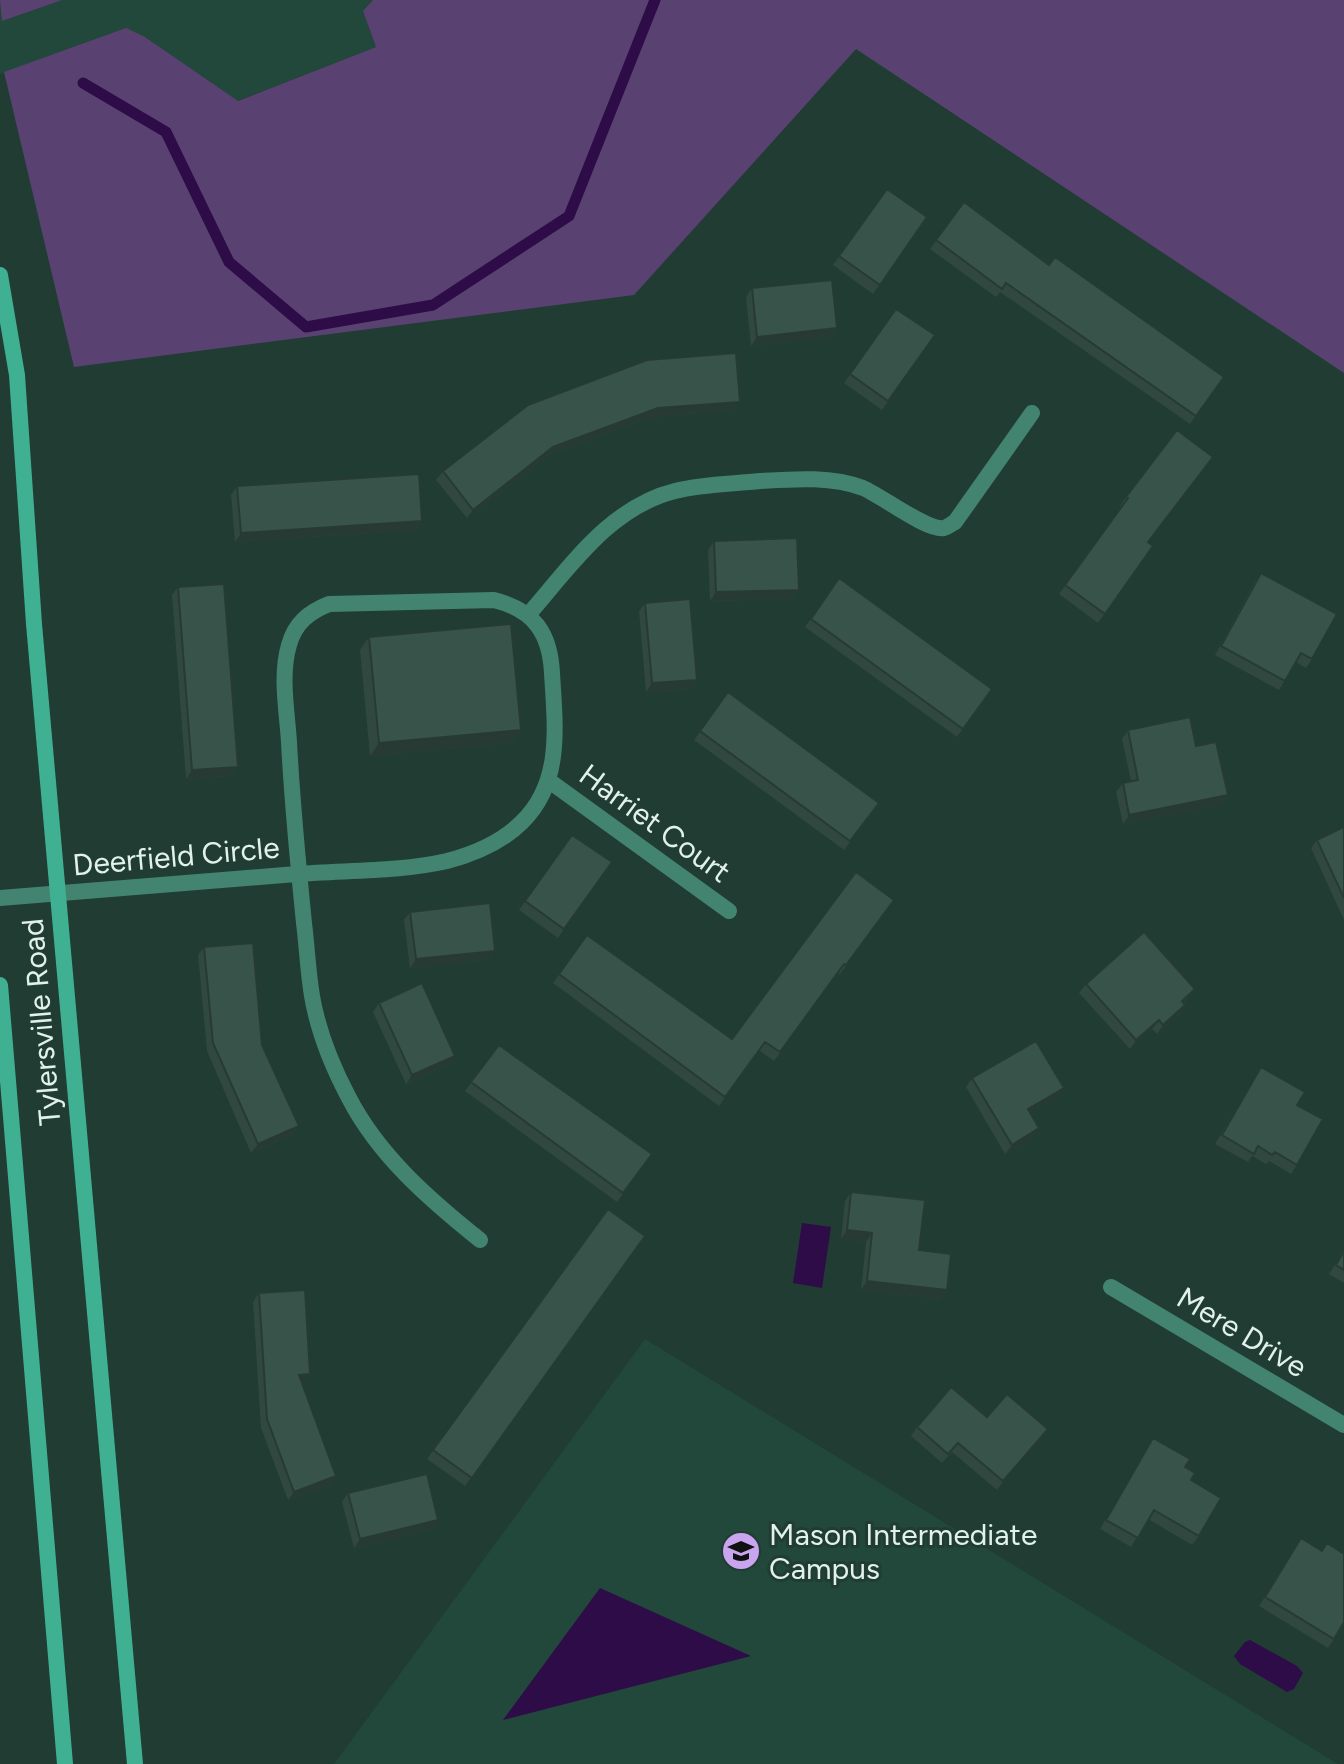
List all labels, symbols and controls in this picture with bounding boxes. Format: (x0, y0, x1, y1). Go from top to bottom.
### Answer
street label: Harriet Court (572, 756, 738, 890)
street label: Deerfield Circle (71, 829, 281, 883)
street label: Tylersville Road (14, 917, 68, 1127)
street label: Mere Drive (1170, 1279, 1314, 1385)
place label: Mason Intermediate Campus (769, 1516, 1037, 1587)
school or university icon: Mason Intermediate Campus (720, 1530, 762, 1572)

